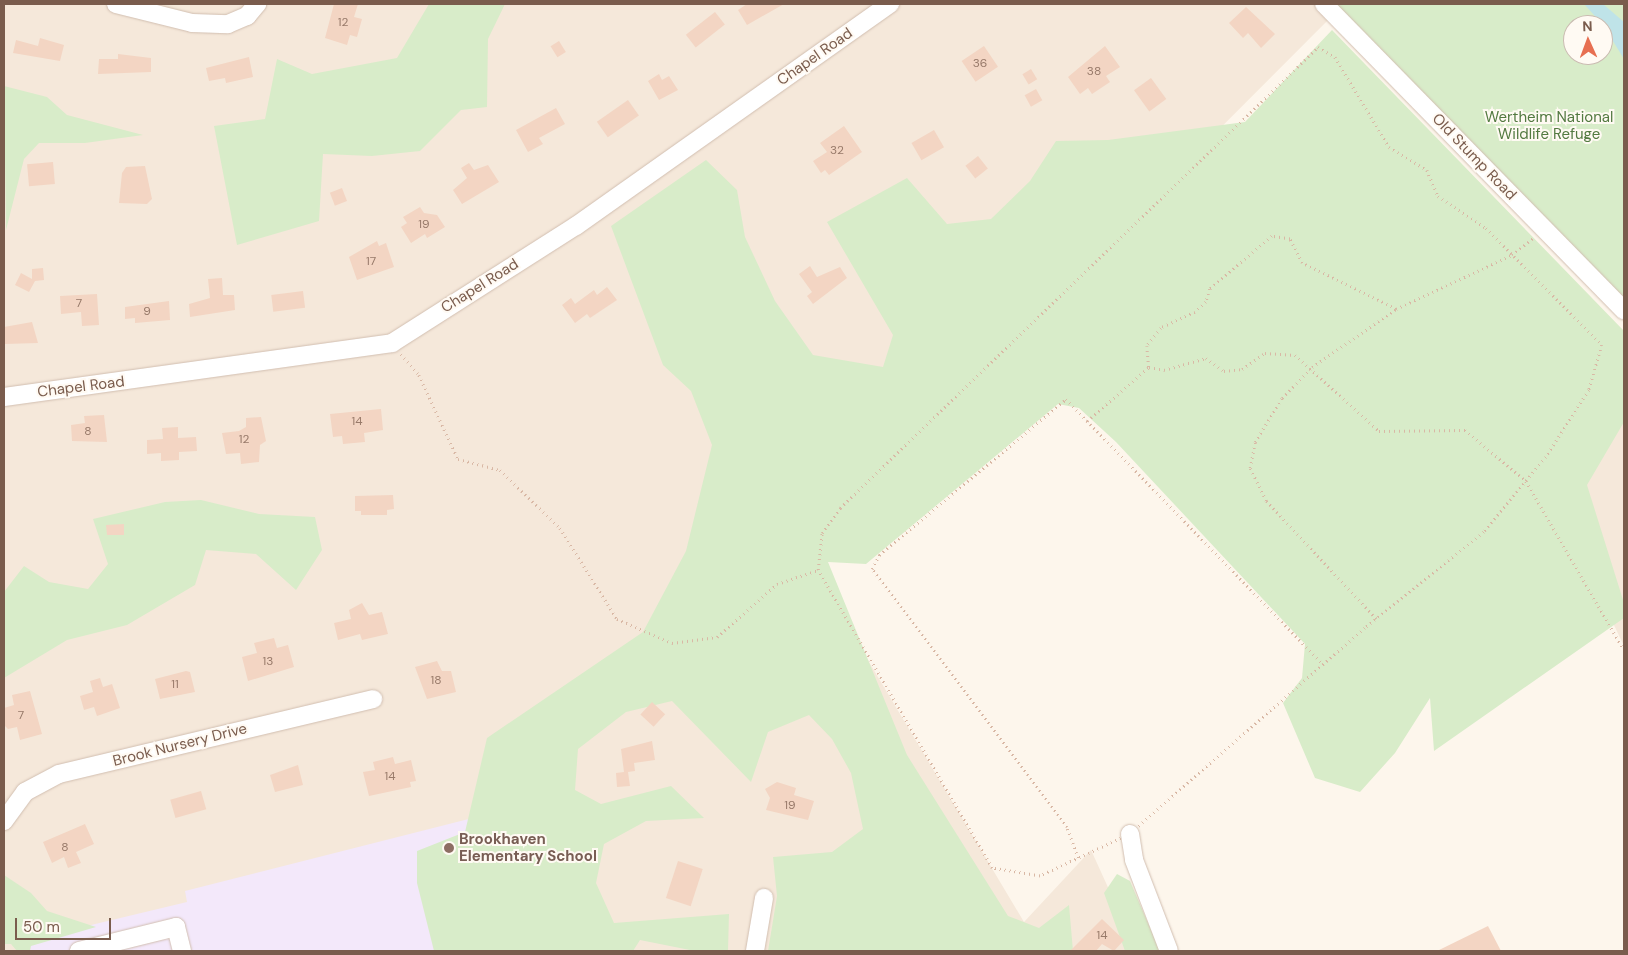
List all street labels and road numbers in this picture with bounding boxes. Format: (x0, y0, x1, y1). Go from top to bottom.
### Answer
street label: Chapel Road (774, 24, 856, 90)
street label: Old Stump Road (1428, 110, 1520, 204)
street label: Chapel Road (438, 255, 522, 317)
street label: Chapel Road (36, 373, 126, 401)
street label: Brook Nursery Drive (111, 720, 249, 770)

